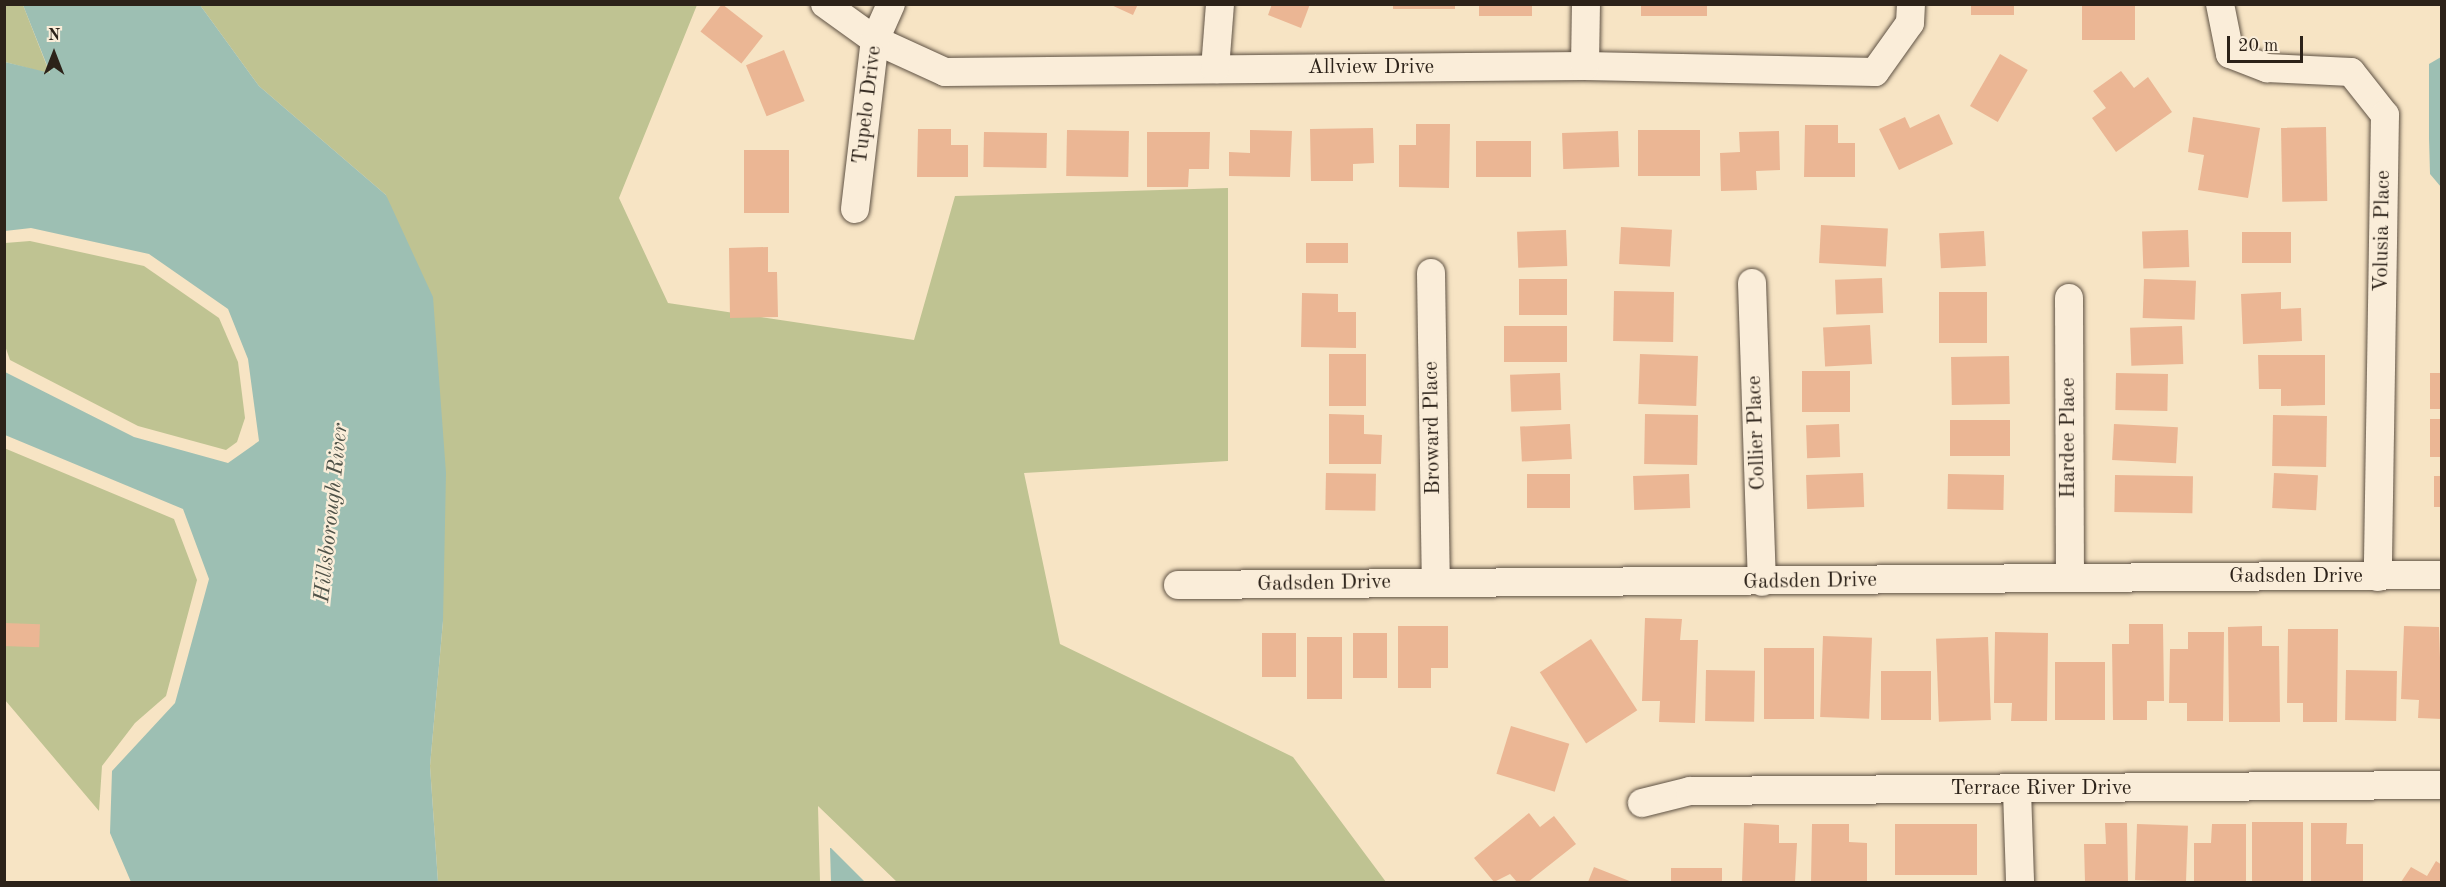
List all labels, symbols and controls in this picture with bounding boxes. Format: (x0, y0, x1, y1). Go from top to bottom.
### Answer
north arrow (24, 24, 84, 84)
scale bar (2230, 24, 2306, 62)
text: N (48, 28, 60, 44)
text: 20 m (2238, 37, 2278, 55)
street label: Tupelo Drive (848, 44, 888, 166)
street label: Allview Drive (1308, 55, 1434, 81)
street label: Volusia Place (2369, 170, 2397, 292)
street label: Broward Place (1419, 361, 1447, 495)
street label: Collier Place (1742, 375, 1772, 491)
street label: Hardee Place (2056, 378, 2082, 498)
water label: Hillsborough River (309, 422, 355, 604)
street label: Gadsden Drive (2229, 564, 2363, 590)
street label: Gadsden Drive (1743, 568, 1877, 596)
street label: Gadsden Drive (1257, 570, 1391, 598)
street label: Terrace River Drive (1951, 776, 2131, 802)

